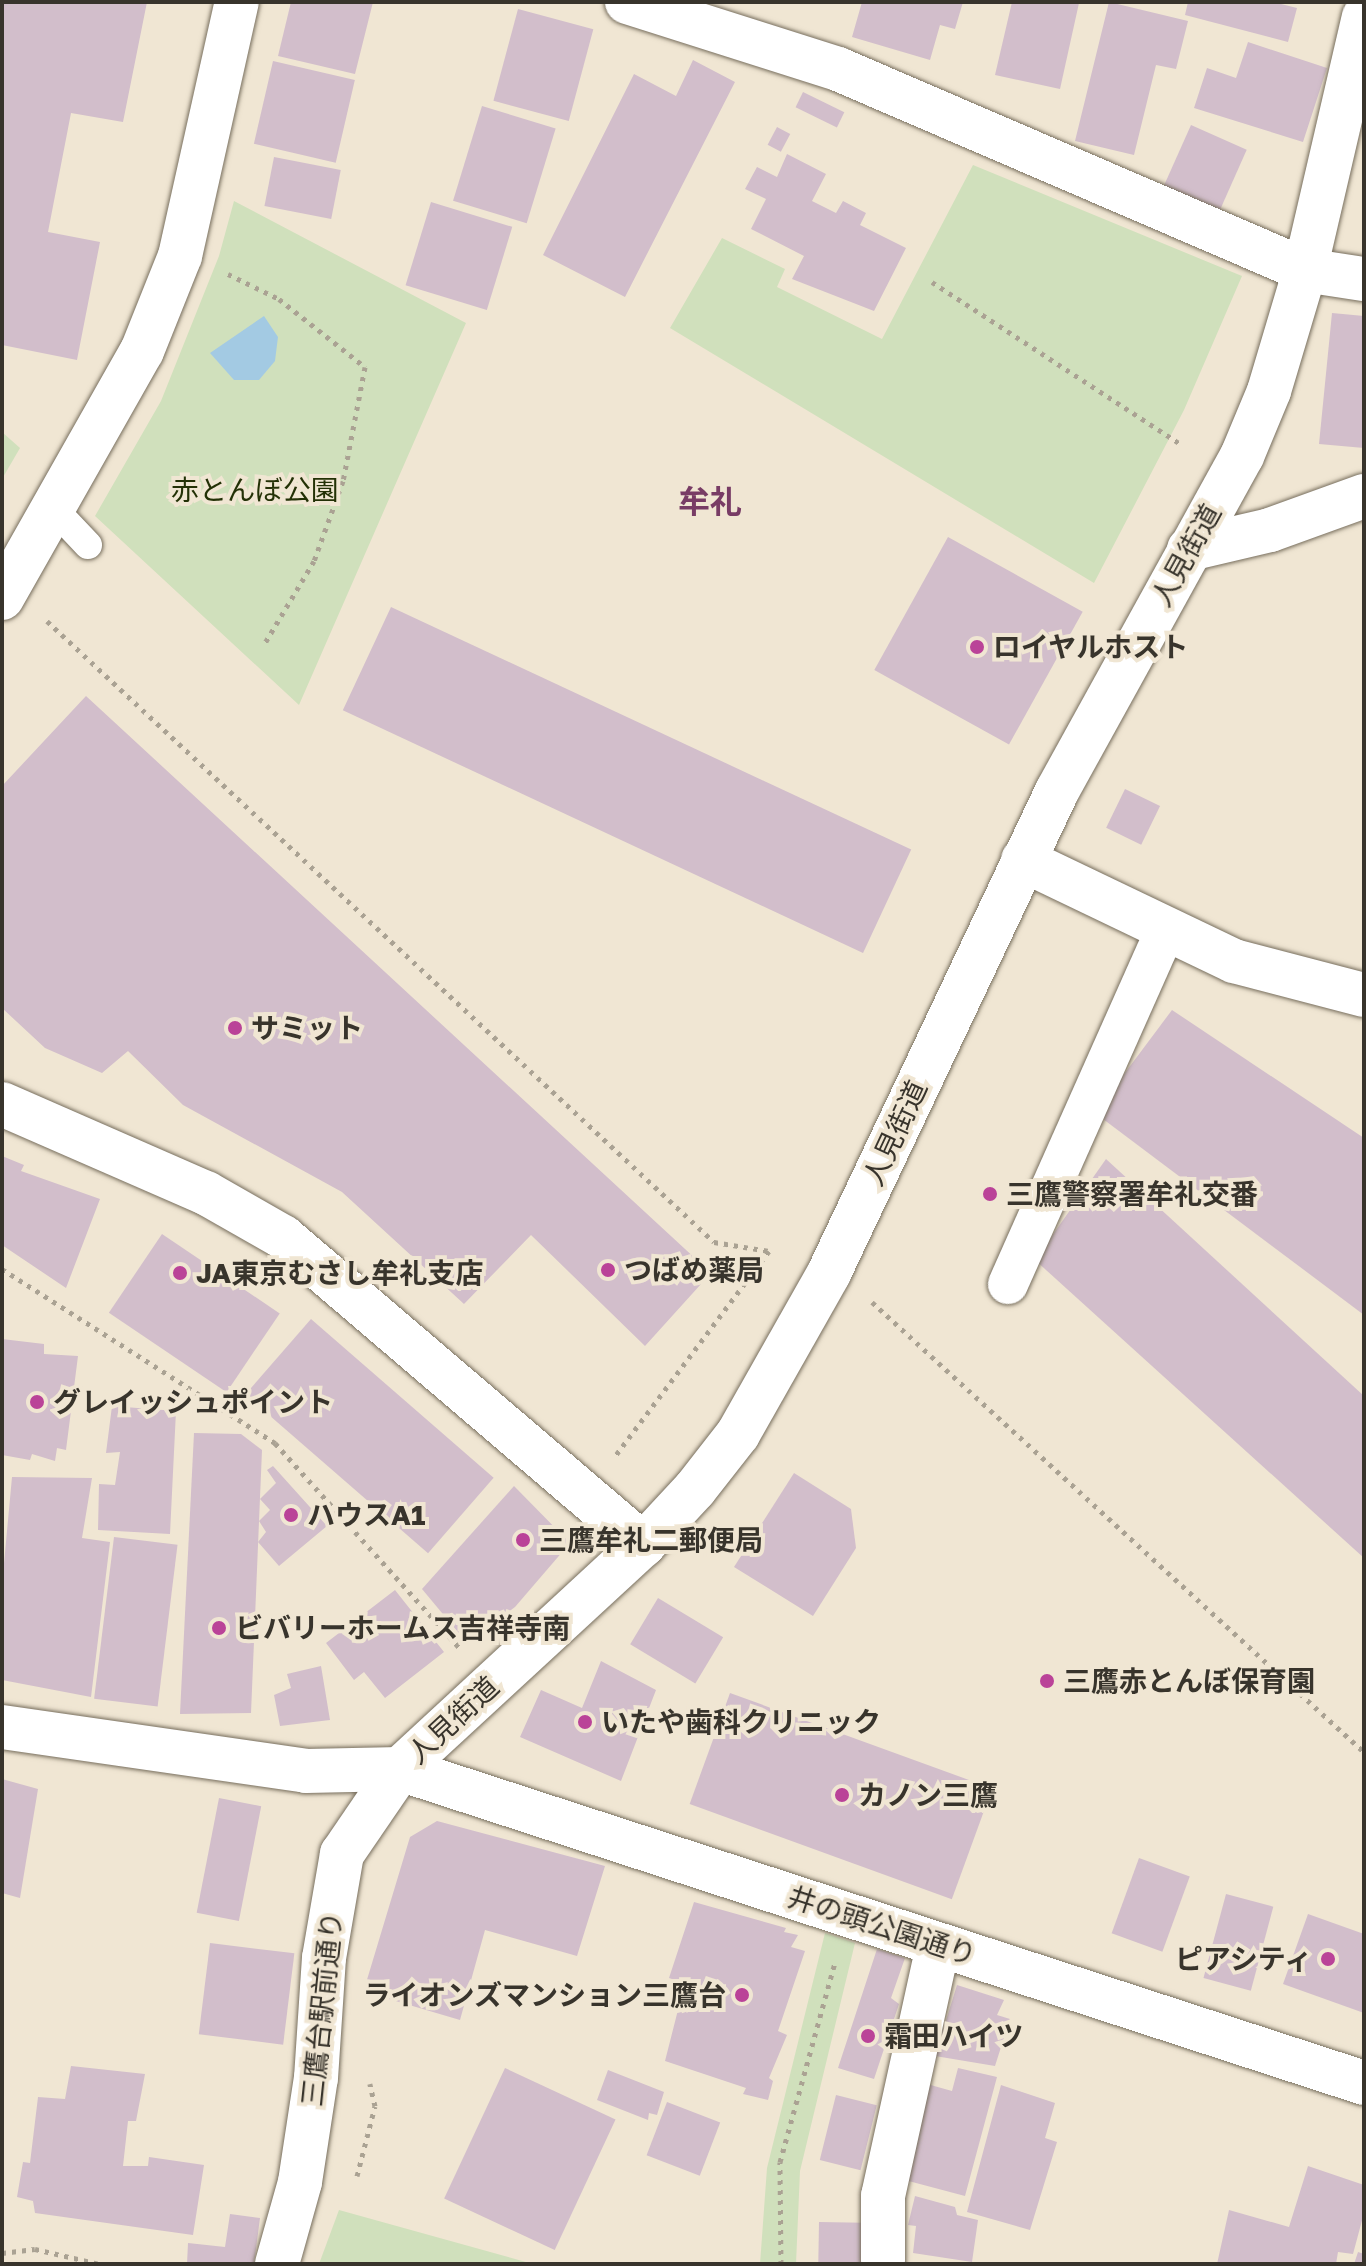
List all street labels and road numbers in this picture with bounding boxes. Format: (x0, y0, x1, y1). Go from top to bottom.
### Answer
street label: 人見街道 (1144, 498, 1228, 612)
street label: 人見街道 (856, 1075, 934, 1191)
street label: 人見街道 (401, 1670, 505, 1770)
street label: 井の頭公園通り (784, 1880, 980, 1972)
street label: 三鷹台駅前通り (295, 1910, 349, 2108)

